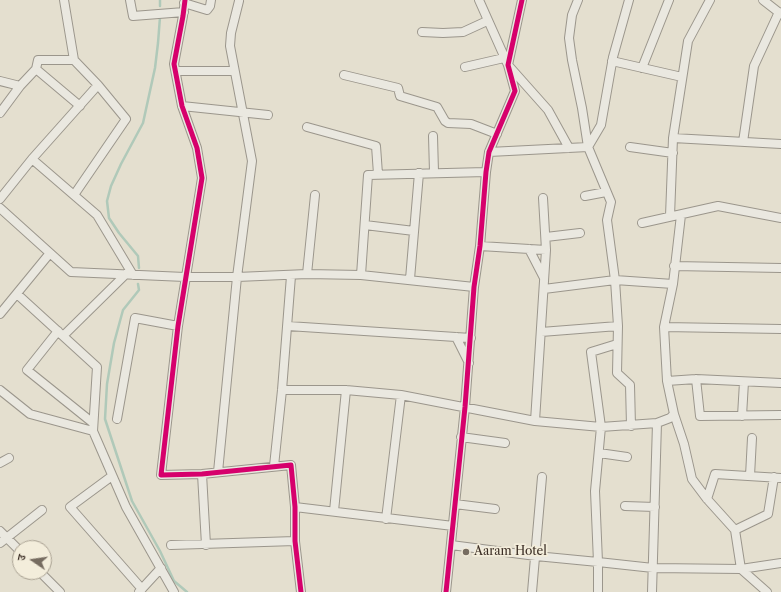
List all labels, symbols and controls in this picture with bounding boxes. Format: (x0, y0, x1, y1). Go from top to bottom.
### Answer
north arrow (12, 540, 52, 580)
place label: Aaram Hotel (474, 545, 547, 559)
marker: Aaram Hotel (461, 547, 471, 557)
text: उ (14, 553, 29, 562)

